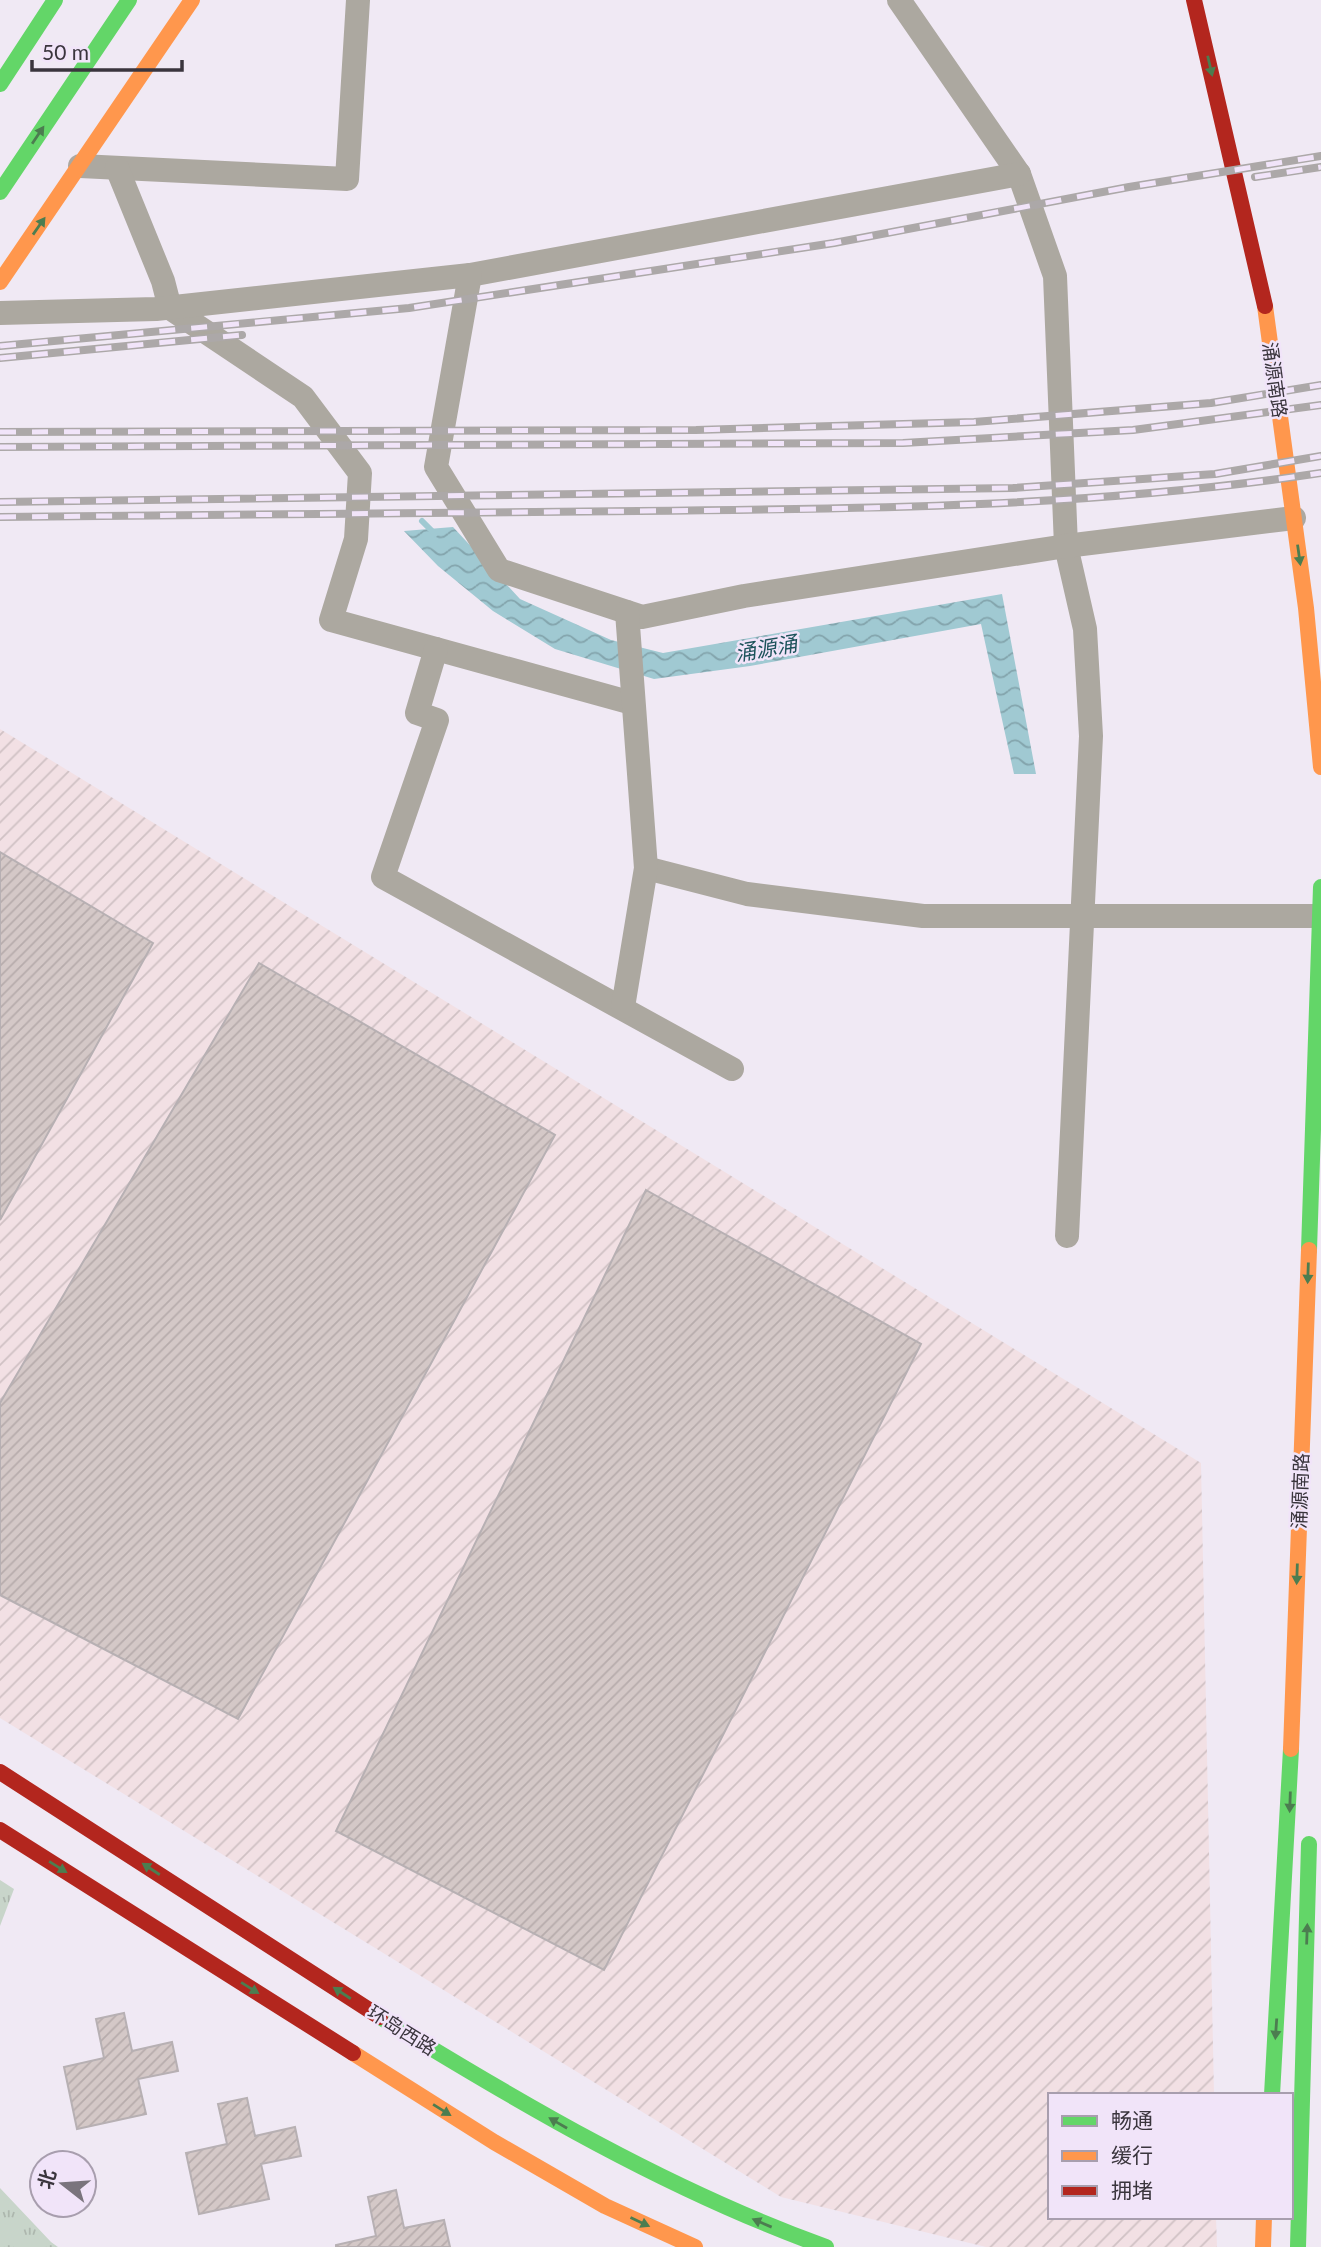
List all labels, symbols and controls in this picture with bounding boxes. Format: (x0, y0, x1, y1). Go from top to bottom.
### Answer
scale bar (32, 28, 182, 72)
text: 50 m (42, 39, 89, 64)
one-way arrow (1204, 55, 1215, 77)
one-way arrow (31, 126, 45, 144)
one-way arrow (32, 217, 46, 235)
street label: 涌源南路 (1259, 341, 1292, 419)
one-way arrow (1294, 544, 1305, 566)
water label: 涌源涌 (733, 629, 801, 665)
one-way arrow (1302, 1263, 1313, 1285)
street label: 涌源南路 (1287, 1453, 1312, 1529)
one-way arrow (1292, 1564, 1303, 1586)
one-way arrow (1284, 1791, 1295, 1813)
one-way arrow (48, 1860, 67, 1873)
one-way arrow (141, 1863, 161, 1876)
one-way arrow (1301, 1923, 1312, 1945)
one-way arrow (240, 1982, 259, 1995)
one-way arrow (333, 1986, 352, 1999)
street label: 环岛西路 (364, 2000, 441, 2059)
one-way arrow (1270, 2018, 1281, 2040)
legend (1048, 2093, 1293, 2219)
one-way arrow (432, 2103, 452, 2116)
text: 畅通 (1111, 2107, 1153, 2132)
one-way arrow (549, 2116, 568, 2129)
text: 缓行 (1111, 2142, 1153, 2167)
north arrow (28, 2149, 98, 2219)
text: 北 (32, 2166, 60, 2191)
text: 拥堵 (1111, 2177, 1153, 2202)
one-way arrow (630, 2216, 650, 2228)
one-way arrow (752, 2217, 773, 2228)

